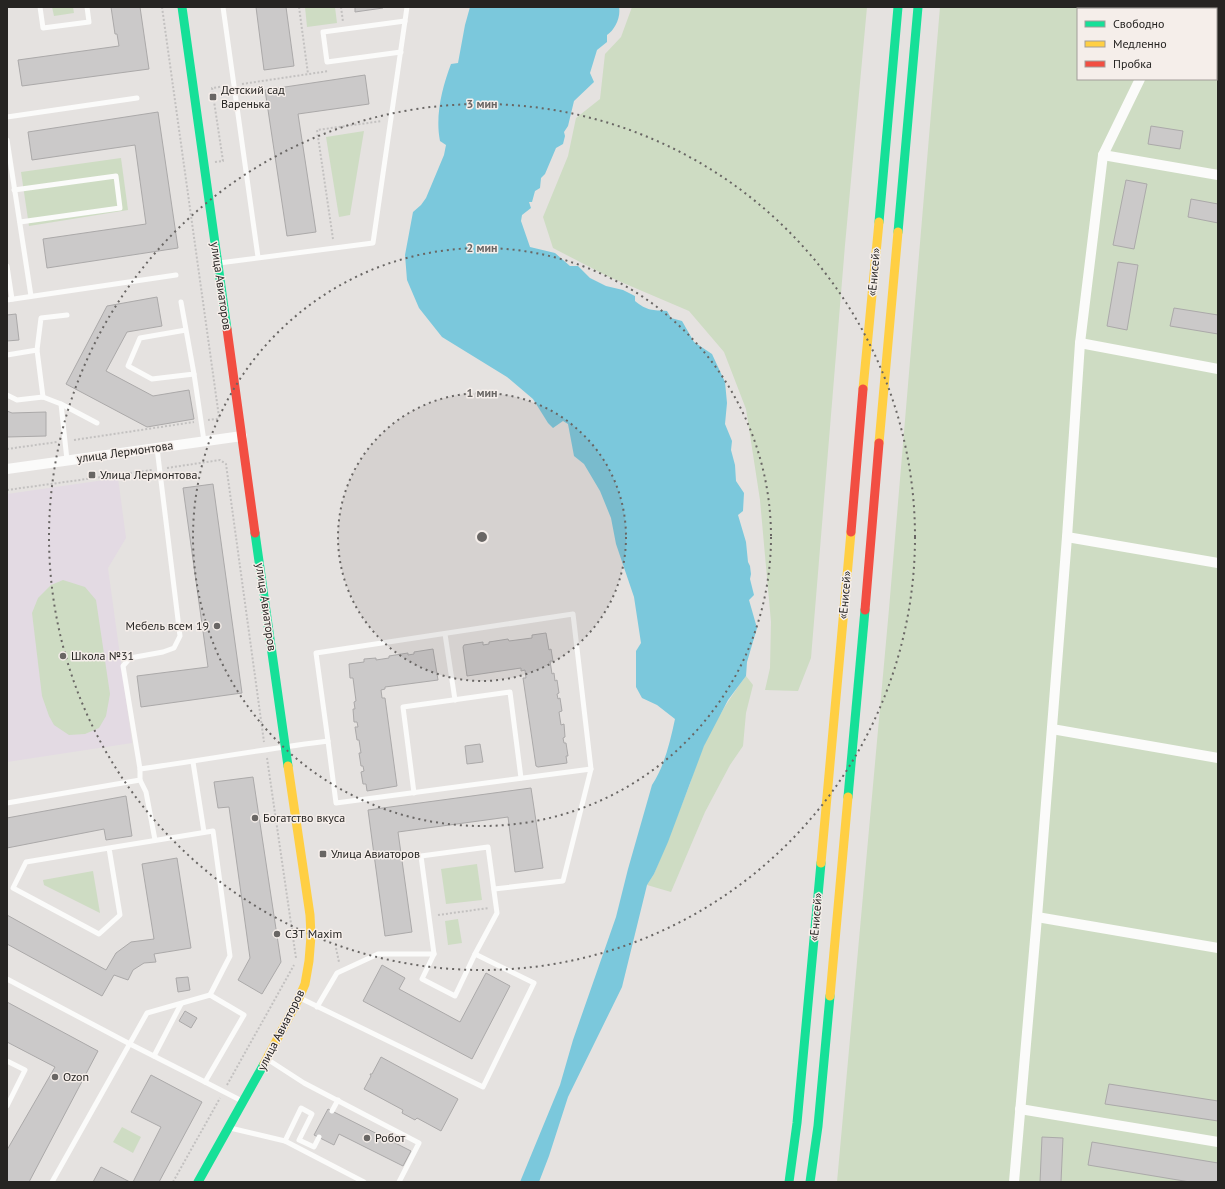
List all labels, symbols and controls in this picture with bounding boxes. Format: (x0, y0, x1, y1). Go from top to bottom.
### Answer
legend (1077, 8, 1217, 80)
text: Свободно (1113, 16, 1164, 31)
text: Медленно (1113, 36, 1167, 51)
text: Пробка (1113, 56, 1152, 71)
place label: Детский сад Варенька (221, 82, 285, 111)
marker: Детский сад Варенька (208, 92, 218, 102)
text: 3 мин (467, 96, 497, 111)
text: 2 мин (467, 240, 497, 255)
street label: улица Авиаторов (208, 241, 235, 331)
street label: «Енисей» (864, 247, 883, 297)
text: 1 мин (467, 385, 497, 400)
street label: улица Лермонтова (76, 437, 174, 466)
place label: Улица Лермонтова (100, 467, 197, 482)
marker: Улица Лермонтова (87, 470, 97, 480)
centre of rings (475, 530, 489, 544)
street label: улица Авиаторов (253, 562, 280, 652)
street label: «Енисей» (835, 570, 854, 620)
place label: Мебель всем 19 (126, 618, 209, 633)
marker: Мебель всем 19 (212, 621, 222, 631)
place label: Школа №31 (71, 648, 134, 663)
marker: Школа №31 (58, 651, 68, 661)
place label: Богатство вкуса (263, 810, 345, 825)
marker: Богатство вкуса (250, 813, 260, 823)
place label: Улица Авиаторов (331, 846, 420, 861)
marker: Улица Авиаторов (318, 849, 328, 859)
street label: «Енисей» (806, 892, 825, 942)
place label: СЗТ Maxim (285, 926, 342, 941)
marker: СЗТ Maxim (272, 929, 282, 939)
street label: улица Авиаторов (254, 987, 307, 1073)
place label: Ozon (63, 1069, 89, 1084)
marker: Ozon (50, 1072, 60, 1082)
place label: Робот (375, 1130, 405, 1145)
marker: Робот (362, 1133, 372, 1143)

